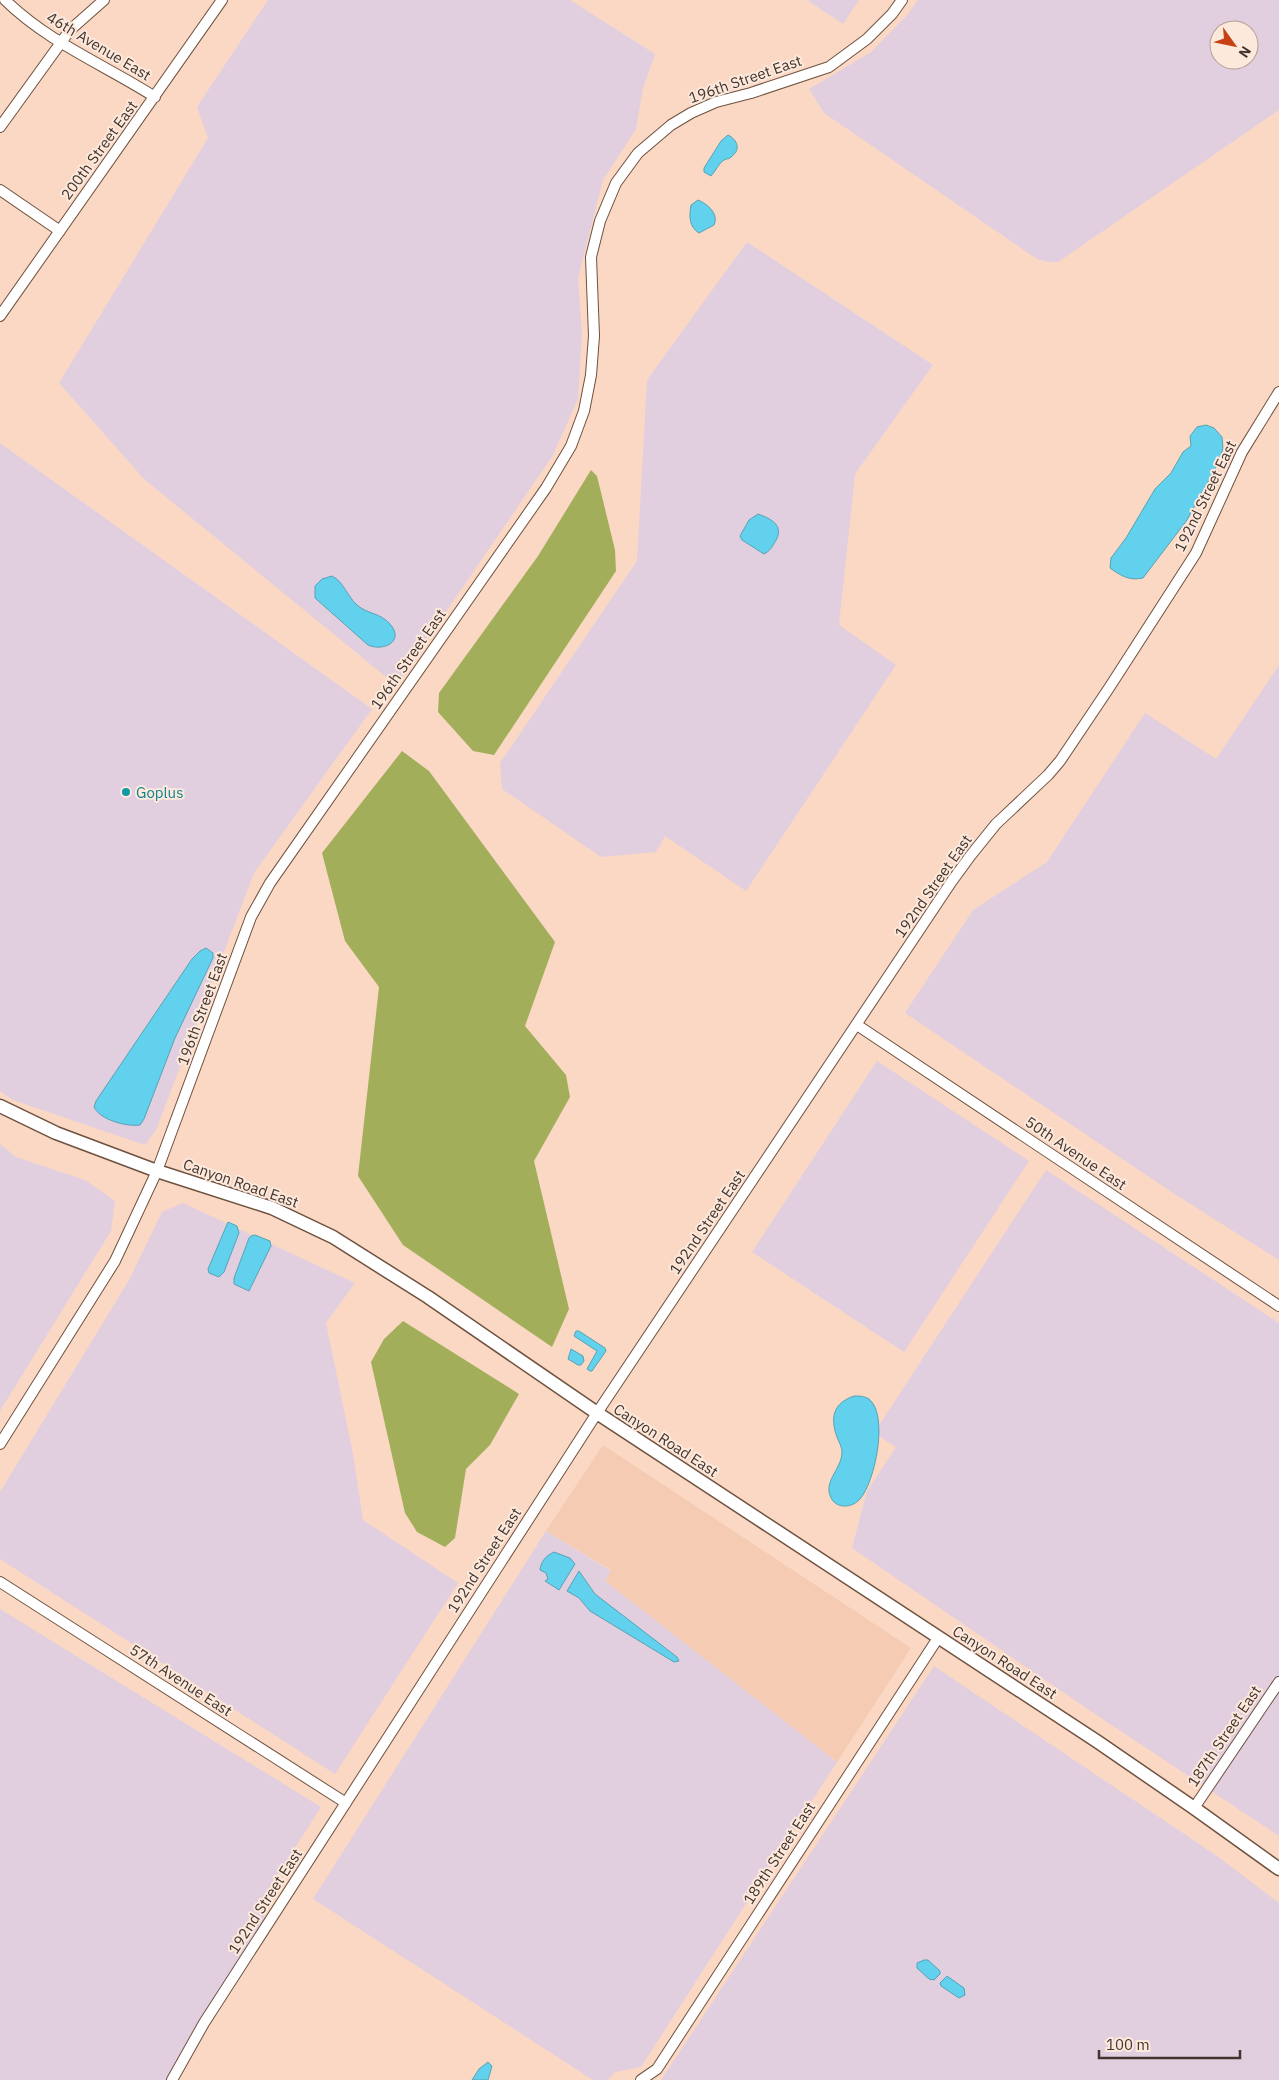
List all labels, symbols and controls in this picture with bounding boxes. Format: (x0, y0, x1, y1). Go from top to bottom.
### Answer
street label: 46th Avenue East (43, 7, 155, 85)
north arrow (1209, 20, 1259, 70)
text: N (1235, 43, 1255, 61)
street label: 196th Street East (686, 51, 804, 107)
street label: 200th Street East (57, 97, 141, 203)
street label: 192nd Street East (1170, 437, 1240, 555)
street label: 196th Street East (366, 605, 450, 713)
place label: Goplus (136, 783, 183, 802)
marker: Goplus (120, 786, 132, 798)
street label: 192nd Street East (890, 831, 976, 941)
street label: 196th Street East (173, 950, 231, 1068)
street label: 50th Avenue East (1022, 1112, 1130, 1194)
street label: Canyon Road East (181, 1154, 301, 1212)
street label: 192nd Street East (665, 1166, 749, 1278)
street label: Canyon Road East (610, 1399, 722, 1481)
street label: 192nd Street East (443, 1504, 525, 1616)
street label: Canyon Road East (949, 1621, 1061, 1703)
street label: 57th Avenue East (126, 1640, 236, 1720)
street label: 187th Street East (1183, 1682, 1265, 1790)
street label: 189th Street East (739, 1798, 819, 1908)
street label: 192nd Street East (224, 1845, 306, 1957)
scale bar (1099, 2028, 1240, 2060)
text: 100 m (1106, 2035, 1150, 2054)

